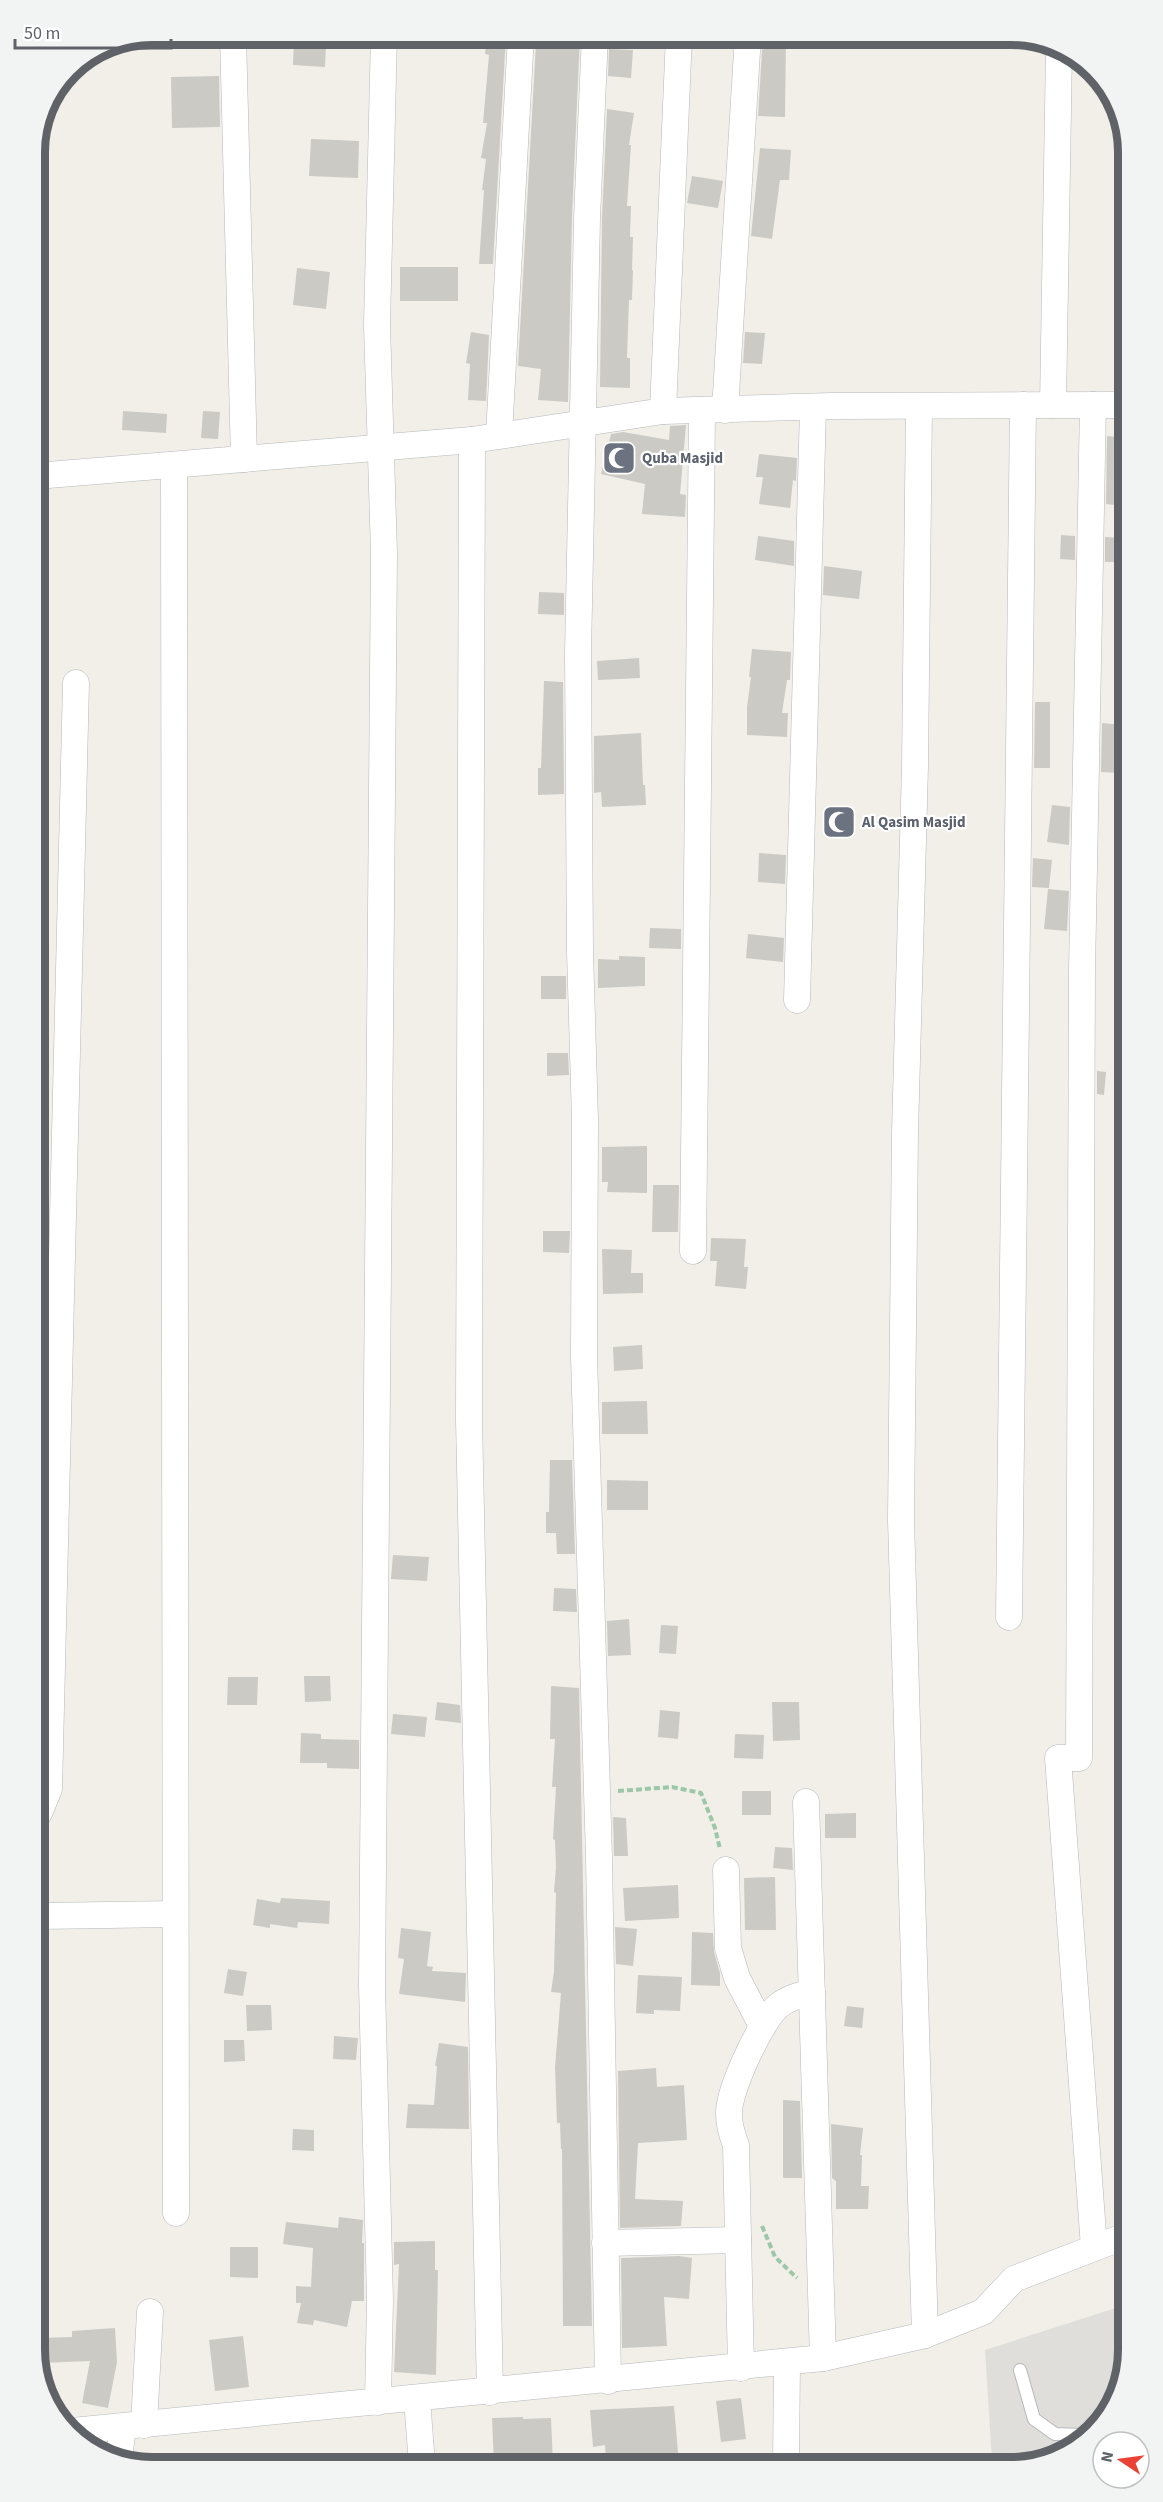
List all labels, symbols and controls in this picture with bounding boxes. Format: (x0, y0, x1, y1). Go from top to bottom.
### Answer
scale bar (15, 12, 171, 50)
text: 50 m (24, 21, 60, 46)
mosque icon: Quba Masjid (601, 440, 637, 476)
place label: Quba Masjid (642, 448, 723, 469)
mosque icon: Al Qasim Masjid (821, 804, 857, 840)
place label: Al Qasim Masjid (861, 812, 966, 833)
north arrow (1091, 2430, 1151, 2490)
text: N (1095, 2449, 1119, 2465)

